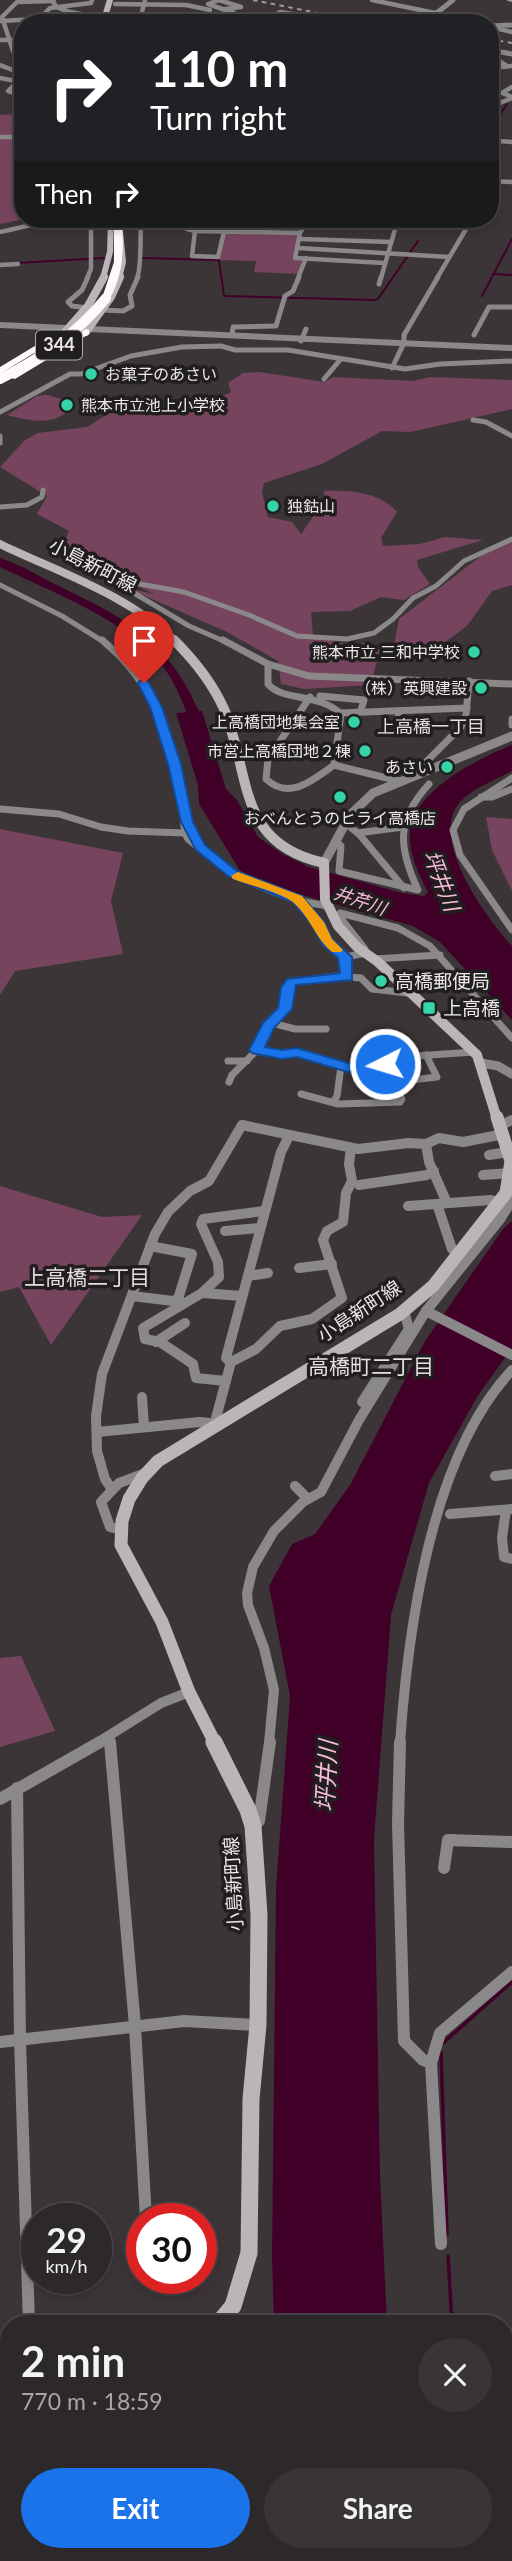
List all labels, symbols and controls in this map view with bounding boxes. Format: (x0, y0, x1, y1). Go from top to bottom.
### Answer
text: 110 m (150, 39, 288, 97)
icon: right (35, 42, 126, 133)
text: Turn right (150, 98, 286, 137)
icon: right (107, 175, 145, 213)
text: Then (35, 178, 93, 210)
road number: 344 (36, 330, 82, 360)
place label: お菓子のあさい (105, 364, 217, 383)
marker: お菓子のあさい (83, 366, 99, 382)
place label: 熊本市立池上小学校 (81, 395, 225, 414)
marker: 熊本市立池上小学校 (59, 397, 75, 413)
place label: 独鈷山 (287, 496, 335, 515)
marker: 独鈷山 (265, 498, 281, 514)
street label: 小島新町線 (46, 533, 141, 596)
pin (114, 611, 174, 683)
icon: arrive (125, 622, 163, 660)
place label: 熊本市立 三和中学校 (312, 642, 460, 661)
marker: 熊本市立 三和中学校 (466, 644, 482, 660)
place label: （株）英興建設 (355, 678, 467, 697)
marker: （株）英興建設 (473, 680, 489, 696)
place label: 上高橋団地集会室 (212, 712, 340, 731)
marker: 上高橋団地集会室 (346, 714, 362, 730)
district label: 上高橋一丁目 (377, 715, 485, 737)
place label: 市営上高橋団地２棟 (207, 741, 351, 760)
marker: 市営上高橋団地２棟 (357, 743, 373, 759)
place label: あさい (385, 757, 433, 776)
marker: あさい (439, 759, 455, 775)
marker: おべんとうのヒライ高橋店 (332, 789, 348, 805)
place label: おべんとうのヒライ高橋店 (244, 808, 436, 827)
water label: 坪井川 (419, 847, 466, 916)
water label: 井芹川 (331, 881, 391, 920)
place label: 高橋郵便局 (395, 969, 490, 992)
marker: 高橋郵便局 (373, 973, 389, 989)
place label: 上高橋 (443, 996, 500, 1019)
marker: 上高橋 (421, 1000, 437, 1016)
position arrow (348, 1027, 422, 1101)
district label: 上高橋二丁目 (24, 1264, 150, 1289)
street label: 小島新町線 (313, 1275, 405, 1346)
district label: 高橋町二丁目 (308, 1353, 434, 1378)
water label: 坪井川 (309, 1736, 342, 1813)
street label: 小島新町線 (219, 1836, 246, 1932)
speed limit sign: 30 (126, 2203, 217, 2294)
text: 29 (46, 2218, 87, 2260)
text: km/h (45, 2255, 88, 2277)
text: 2 min (21, 2336, 125, 2386)
button: close (418, 2338, 492, 2412)
text: 770 m · 18:59 (21, 2387, 163, 2415)
button: Exit (21, 2468, 250, 2548)
button: Share (264, 2468, 492, 2548)

